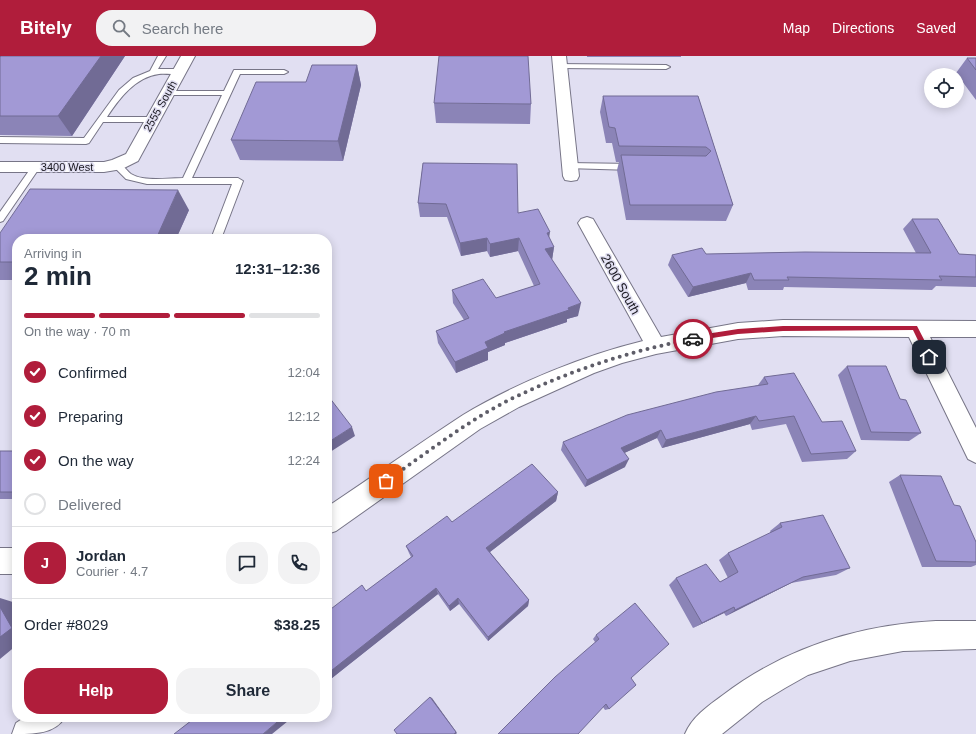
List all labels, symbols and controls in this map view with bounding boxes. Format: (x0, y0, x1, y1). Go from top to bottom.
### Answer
search box (96, 10, 376, 46)
text: Bitely (20, 17, 72, 38)
icon: search (110, 17, 132, 39)
text: Search here (142, 20, 223, 37)
text: Map (783, 20, 810, 36)
text: Directions (832, 20, 894, 36)
text: Saved (916, 20, 956, 36)
map controls (924, 68, 964, 108)
button: locate (924, 68, 964, 108)
street label: 2555 South (141, 78, 179, 134)
street label: 3400 West (41, 161, 93, 173)
text: Arriving in (24, 246, 82, 261)
street label: 2600 South (598, 252, 643, 317)
text: 12:31–12:36 (235, 260, 320, 277)
text: 2 min (24, 261, 92, 291)
courier (673, 319, 713, 359)
text: On the way · 70 m (24, 324, 130, 339)
icon: car (682, 328, 704, 350)
pin (912, 340, 946, 374)
icon: home (918, 346, 940, 368)
icon: check (24, 361, 46, 383)
text: Confirmed (58, 364, 127, 381)
text: 12:04 (287, 365, 320, 380)
icon: check (24, 405, 46, 427)
text: Preparing (58, 408, 123, 425)
text: 12:12 (287, 409, 320, 424)
icon: check (24, 449, 46, 471)
text: On the way (58, 452, 134, 469)
text: 12:24 (287, 453, 320, 468)
pin (369, 464, 403, 498)
icon: bag (375, 470, 397, 492)
text: Delivered (58, 496, 121, 513)
button: chat (226, 542, 268, 584)
button: phone (278, 542, 320, 584)
text: Jordan (76, 547, 126, 564)
text: J (41, 554, 49, 571)
text: Courier · 4.7 (76, 564, 148, 579)
text: Order #8029 (24, 616, 108, 633)
text: $38.25 (274, 616, 320, 633)
button: Help (24, 668, 168, 714)
button: Share (176, 668, 320, 714)

